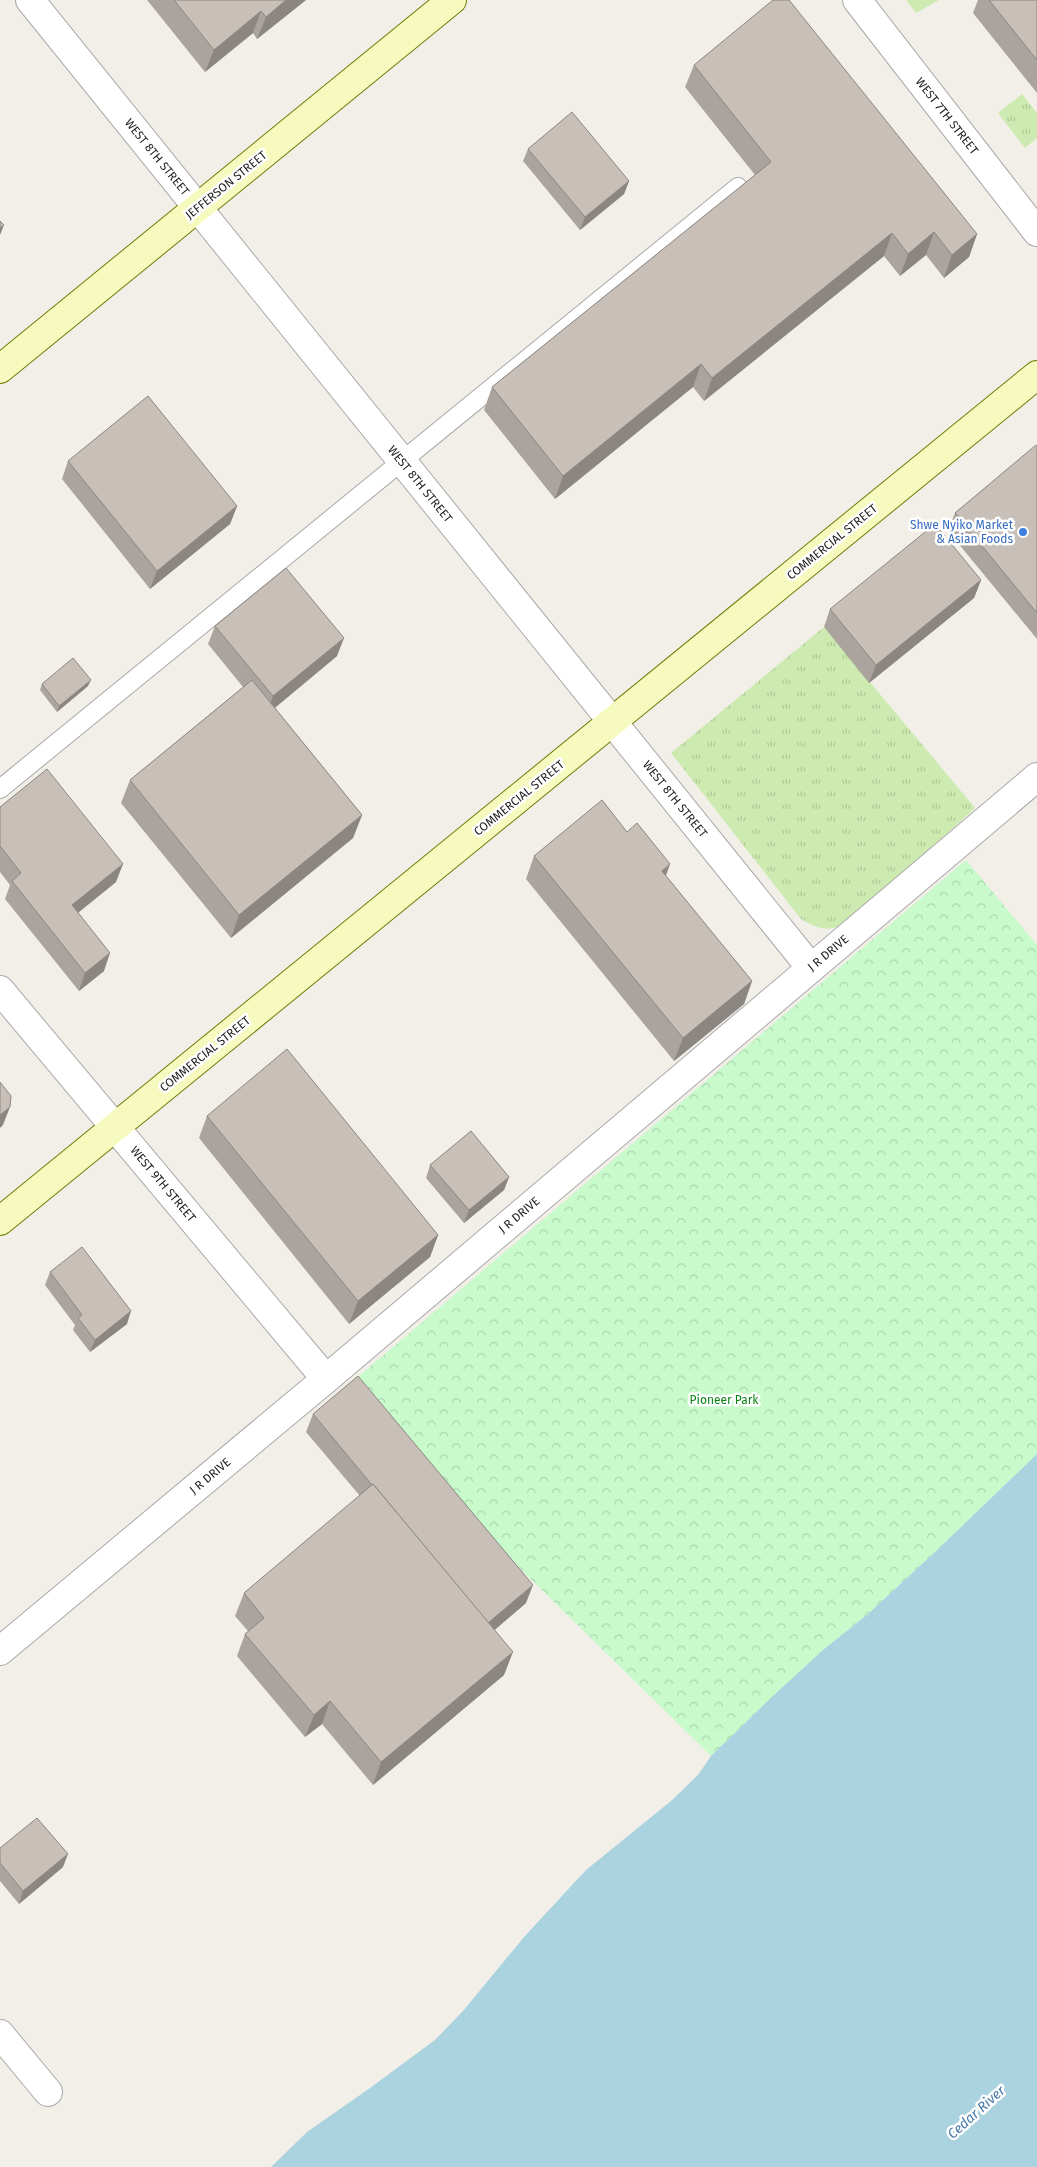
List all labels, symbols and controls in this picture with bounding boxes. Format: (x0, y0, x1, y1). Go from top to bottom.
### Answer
street label: WEST 7TH STREET (913, 75, 982, 158)
street label: WEST 8TH STREET (122, 116, 193, 199)
street label: JEFFERSON STREET (183, 147, 270, 222)
street label: WEST 8TH STREET (385, 443, 456, 526)
street label: COMMERCIAL STREET (784, 501, 881, 583)
place label: Shwe Nyiko Market & Asian Foods (910, 518, 1014, 546)
marker: Shwe Nyiko Market & Asian Foods (1017, 526, 1029, 538)
street label: COMMERCIAL STREET (471, 757, 568, 839)
street label: WEST 8TH STREET (640, 758, 711, 841)
street label: J R DRIVE (805, 932, 851, 974)
street label: COMMERCIAL STREET (157, 1013, 254, 1095)
street label: WEST 9TH STREET (127, 1143, 199, 1225)
street label: J R DRIVE (496, 1194, 542, 1236)
park label: Pioneer Park (690, 1393, 759, 1407)
street label: J R DRIVE (187, 1455, 233, 1497)
water label: Cedar River (944, 2082, 1009, 2143)

